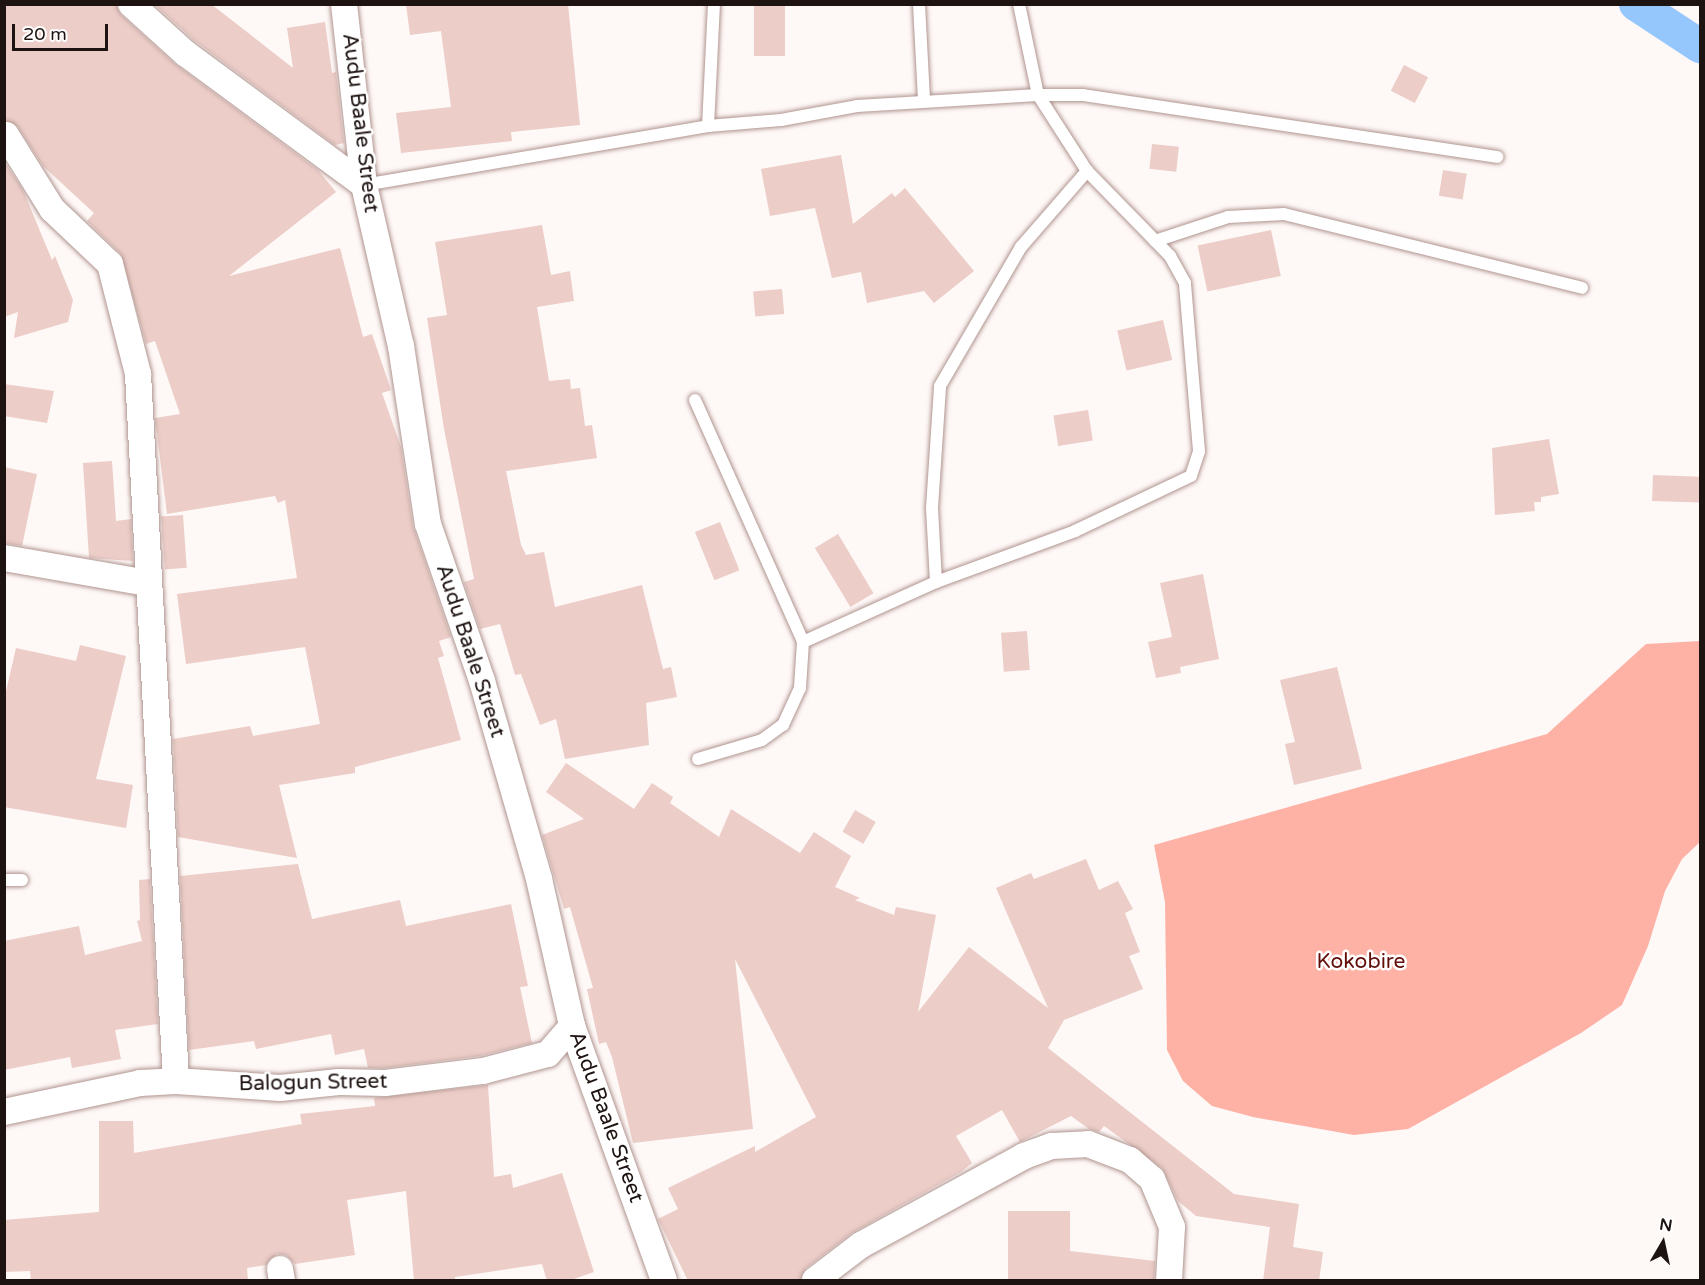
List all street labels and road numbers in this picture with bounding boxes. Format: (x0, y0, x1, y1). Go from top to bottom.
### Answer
street label: Audu Baale Street (337, 32, 383, 214)
street label: Audu Baale Street (430, 561, 510, 741)
street label: Audu Baale Street (563, 1028, 649, 1206)
street label: Balogun Street (238, 1069, 388, 1097)

